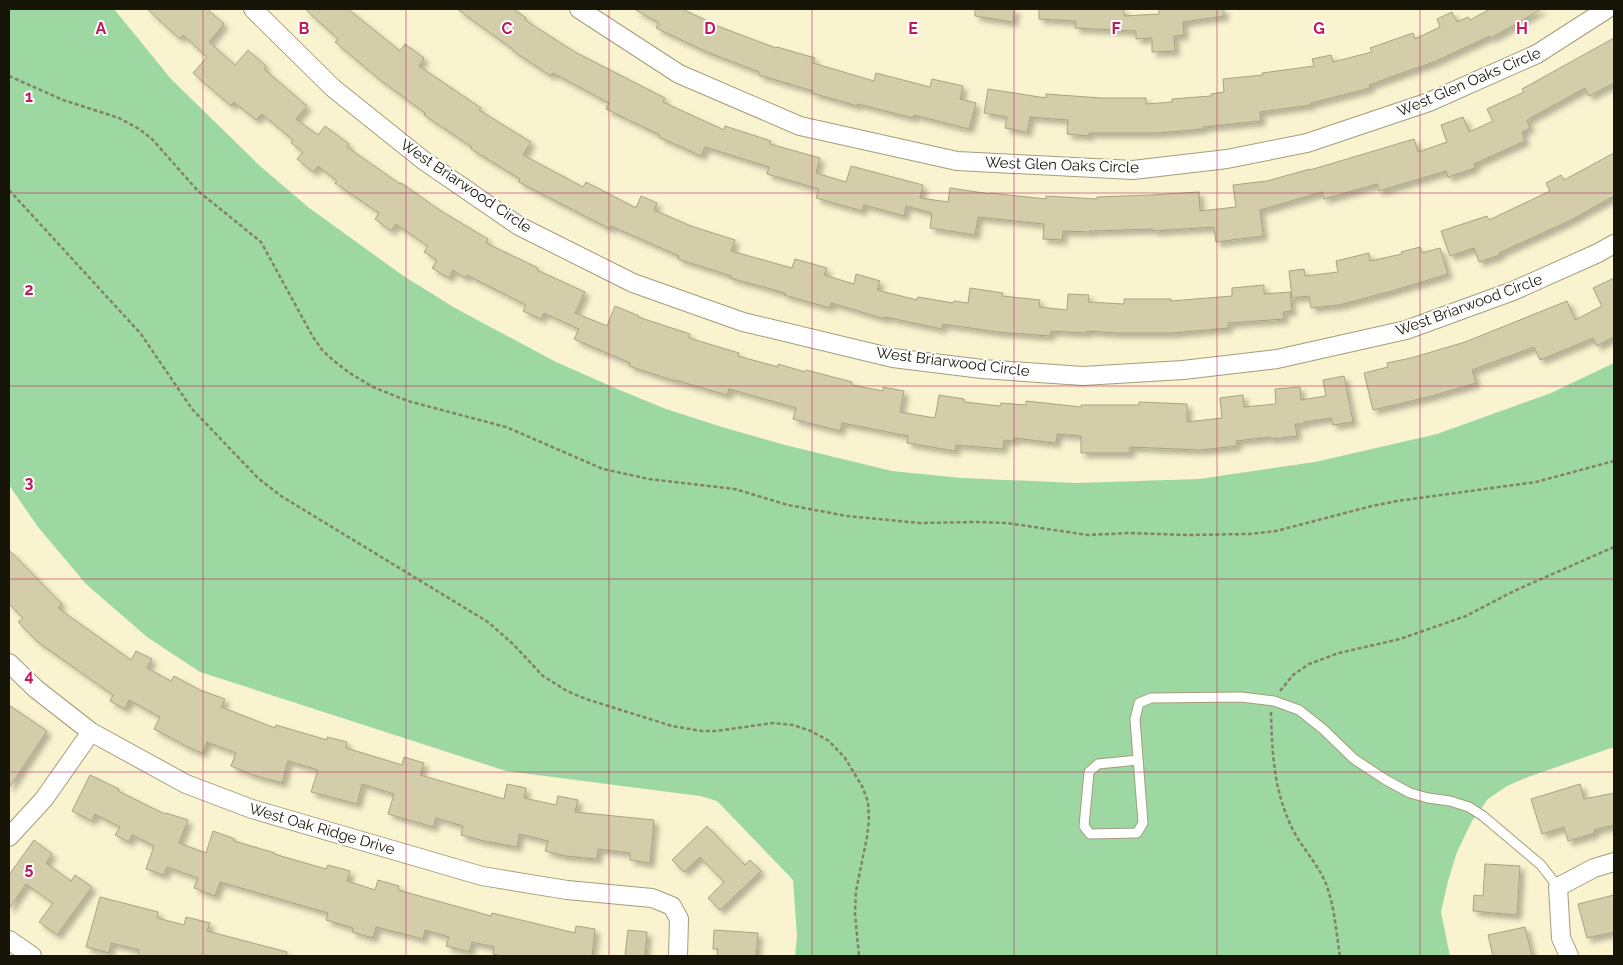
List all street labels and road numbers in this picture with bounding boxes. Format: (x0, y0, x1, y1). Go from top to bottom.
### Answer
street label: West Glen Oaks Circle (1395, 44, 1544, 120)
street label: West Briarwood Circle (397, 135, 535, 237)
street label: West Glen Oaks Circle (985, 153, 1139, 177)
street label: West Briarwood Circle (1393, 270, 1545, 340)
street label: West Briarwood Circle (875, 344, 1031, 380)
street label: West Oak Ridge Drive (247, 800, 397, 858)

